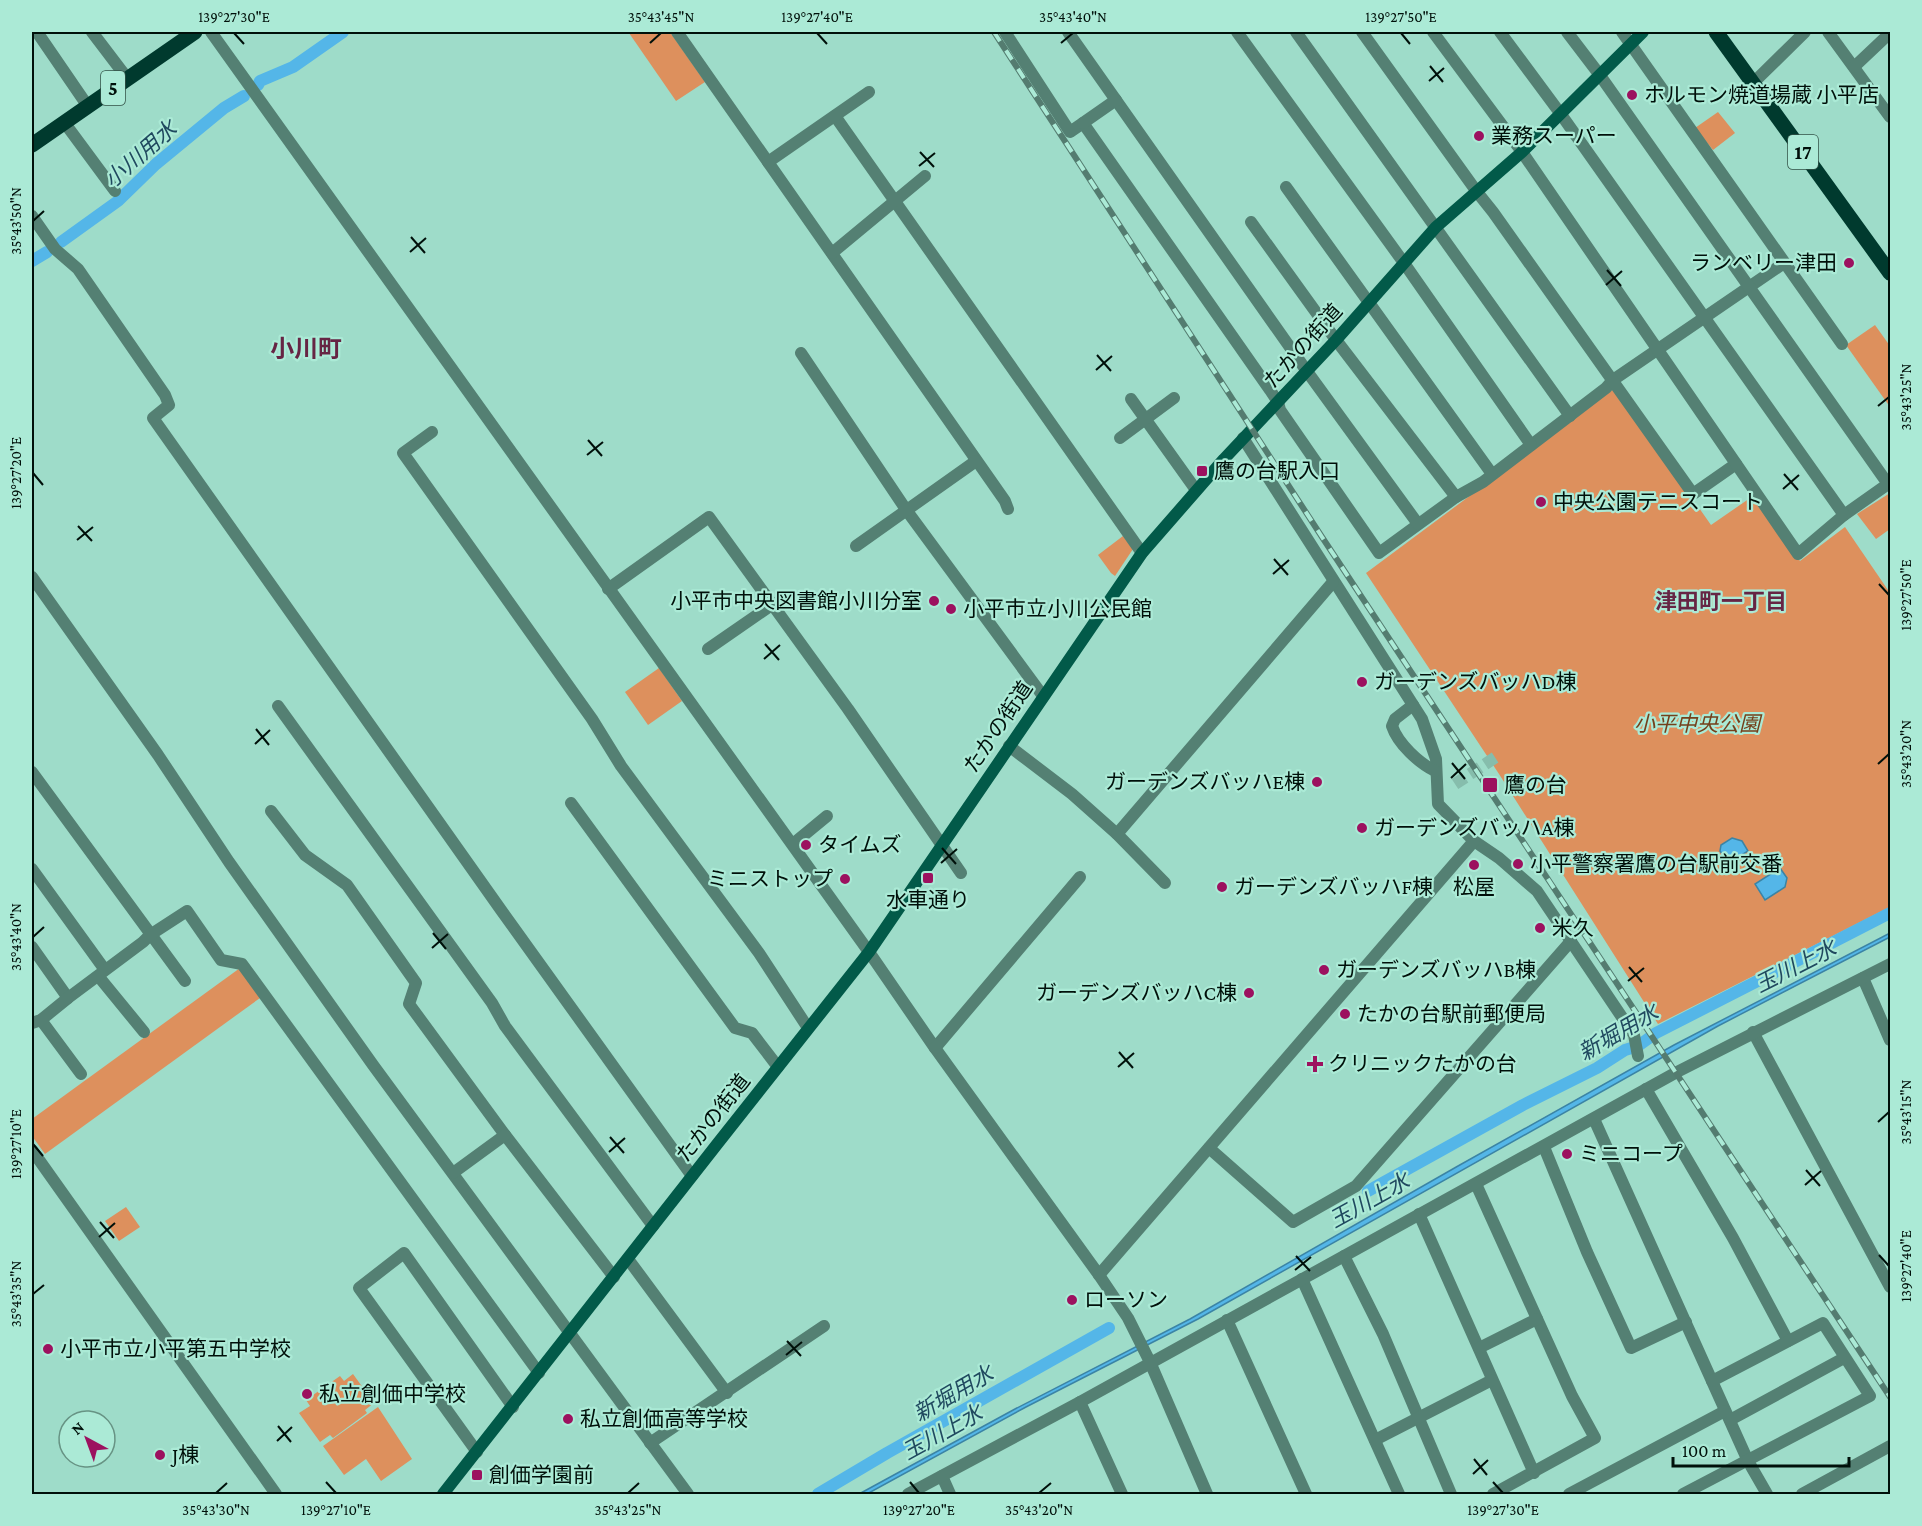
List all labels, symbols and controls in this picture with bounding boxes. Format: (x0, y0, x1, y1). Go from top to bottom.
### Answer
text: 139°27'30"E (198, 9, 270, 25)
text: 35°43'45"N (628, 9, 694, 25)
text: 139°27'40"E (781, 9, 853, 25)
text: 35°43'40"N (1039, 9, 1107, 25)
text: 139°27'50"E (1365, 9, 1437, 25)
road number: 5 (101, 71, 125, 105)
place label: ホルモン焼道場蔵 小平店 (1644, 83, 1879, 107)
marker: ホルモン焼道場蔵 小平店 (1625, 88, 1639, 102)
water label: 小川用水 (99, 115, 183, 193)
place label: 業務スーパー (1491, 124, 1617, 148)
marker: 業務スーパー (1472, 129, 1486, 143)
road number: 17 (1788, 135, 1818, 169)
text: 35°43'50"N (8, 187, 24, 255)
place label: ランベリー津田 (1690, 251, 1837, 275)
marker: ランベリー津田 (1842, 256, 1856, 270)
street label: たかの街道 (1259, 299, 1347, 393)
district label: 小川町 (270, 335, 342, 362)
text: 35°43'25"N (1898, 363, 1914, 430)
text: 139°27'20"E (8, 437, 24, 509)
place label: 鷹の台駅入口 (1214, 459, 1340, 483)
marker: 鷹の台駅入口 (1195, 464, 1209, 478)
place label: 中央公園テニスコート (1553, 490, 1763, 514)
marker: 中央公園テニスコート (1534, 495, 1548, 509)
text: 139°27'50"E (1898, 559, 1914, 631)
place label: 小平市中央図書館小川分室 (670, 589, 922, 613)
district label: 津田町一丁目 (1655, 589, 1787, 614)
marker: 小平市中央図書館小川分室 (927, 594, 941, 608)
place label: 小平市立小川公民館 (963, 597, 1152, 621)
marker: 小平市立小川公民館 (944, 602, 958, 616)
place label: ガーデンズバッハD棟 (1374, 670, 1577, 694)
marker: ガーデンズバッハD棟 (1355, 675, 1369, 689)
street label: たかの街道 (959, 677, 1037, 777)
park label: 小平中央公園 (1634, 712, 1763, 736)
text: 35°43'20"N (1898, 720, 1914, 788)
place label: ガーデンズバッハE棟 (1105, 770, 1305, 794)
place label: 鷹の台 (1504, 773, 1567, 797)
marker: ガーデンズバッハE棟 (1310, 775, 1324, 789)
marker: 鷹の台 (1481, 776, 1499, 794)
place label: ガーデンズバッハA棟 (1374, 816, 1575, 840)
marker: ガーデンズバッハA棟 (1355, 821, 1369, 835)
place label: タイムズ (818, 833, 902, 857)
marker: タイムズ (799, 838, 813, 852)
place label: 小平警察署鷹の台駅前交番 (1530, 852, 1782, 876)
marker: 小平警察署鷹の台駅前交番 (1511, 857, 1525, 871)
marker: 松屋 (1467, 858, 1481, 872)
place label: ミニストップ (707, 867, 833, 891)
marker: 水車通り (921, 871, 935, 885)
marker: ミニストップ (838, 872, 852, 886)
place label: ガーデンズバッハF棟 (1234, 875, 1433, 899)
place label: 松屋 (1453, 875, 1495, 899)
marker: ガーデンズバッハF棟 (1215, 880, 1229, 894)
place label: 水車通り (886, 888, 970, 912)
text: 35°43'40"N (8, 903, 24, 971)
place label: 米久 (1552, 916, 1594, 940)
marker: 米久 (1533, 921, 1547, 935)
water label: 玉川上水 (1750, 934, 1842, 998)
place label: ガーデンズバッハB棟 (1336, 958, 1536, 982)
marker: ガーデンズバッハB棟 (1317, 963, 1331, 977)
place label: ガーデンズバッハC棟 (1036, 981, 1237, 1005)
marker: ガーデンズバッハC棟 (1242, 986, 1256, 1000)
water label: 新堀用水 (1574, 999, 1664, 1065)
place label: たかの台駅前郵便局 (1357, 1002, 1546, 1026)
marker: たかの台駅前郵便局 (1338, 1007, 1352, 1021)
place label: クリニックたかの台 (1328, 1052, 1517, 1076)
marker: クリニックたかの台 (1306, 1055, 1324, 1073)
street label: たかの街道 (671, 1069, 755, 1167)
text: 35°43'15"N (1898, 1079, 1914, 1144)
text: 139°27'10"E (8, 1109, 24, 1179)
place label: ミニコープ (1579, 1142, 1683, 1166)
marker: ミニコープ (1560, 1147, 1574, 1161)
water label: 玉川上水 (1325, 1167, 1416, 1233)
text: 139°27'40"E (1898, 1230, 1914, 1302)
text: 35°43'35"N (8, 1261, 24, 1327)
place label: ローソン (1084, 1288, 1168, 1312)
marker: ローソン (1065, 1293, 1079, 1307)
place label: 小平市立小平第五中学校 (60, 1337, 291, 1361)
marker: 小平市立小平第五中学校 (41, 1342, 55, 1356)
water label: 新堀用水 (909, 1360, 999, 1426)
place label: 私立創価中学校 (319, 1382, 466, 1406)
marker: 私立創価中学校 (300, 1387, 314, 1401)
water label: 玉川上水 (898, 1399, 989, 1465)
place label: 私立創価高等学校 (580, 1407, 748, 1431)
north arrow (57, 1409, 117, 1469)
marker: 私立創価高等学校 (561, 1412, 575, 1426)
text: N (68, 1418, 87, 1438)
scale bar (1673, 1430, 1848, 1468)
text: 100 m (1682, 1441, 1727, 1461)
place label: J棟 (170, 1443, 199, 1467)
marker: J棟 (153, 1448, 167, 1462)
place label: 創価学園前 (489, 1463, 594, 1487)
marker: 創価学園前 (470, 1468, 484, 1482)
text: 35°43'30"N (182, 1502, 250, 1518)
text: 139°27'10"E (301, 1502, 371, 1518)
text: 35°43'25"N (595, 1502, 662, 1518)
text: 139°27'20"E (883, 1502, 955, 1518)
text: 35°43'20"N (1005, 1502, 1073, 1518)
text: 139°27'30"E (1467, 1502, 1539, 1518)

